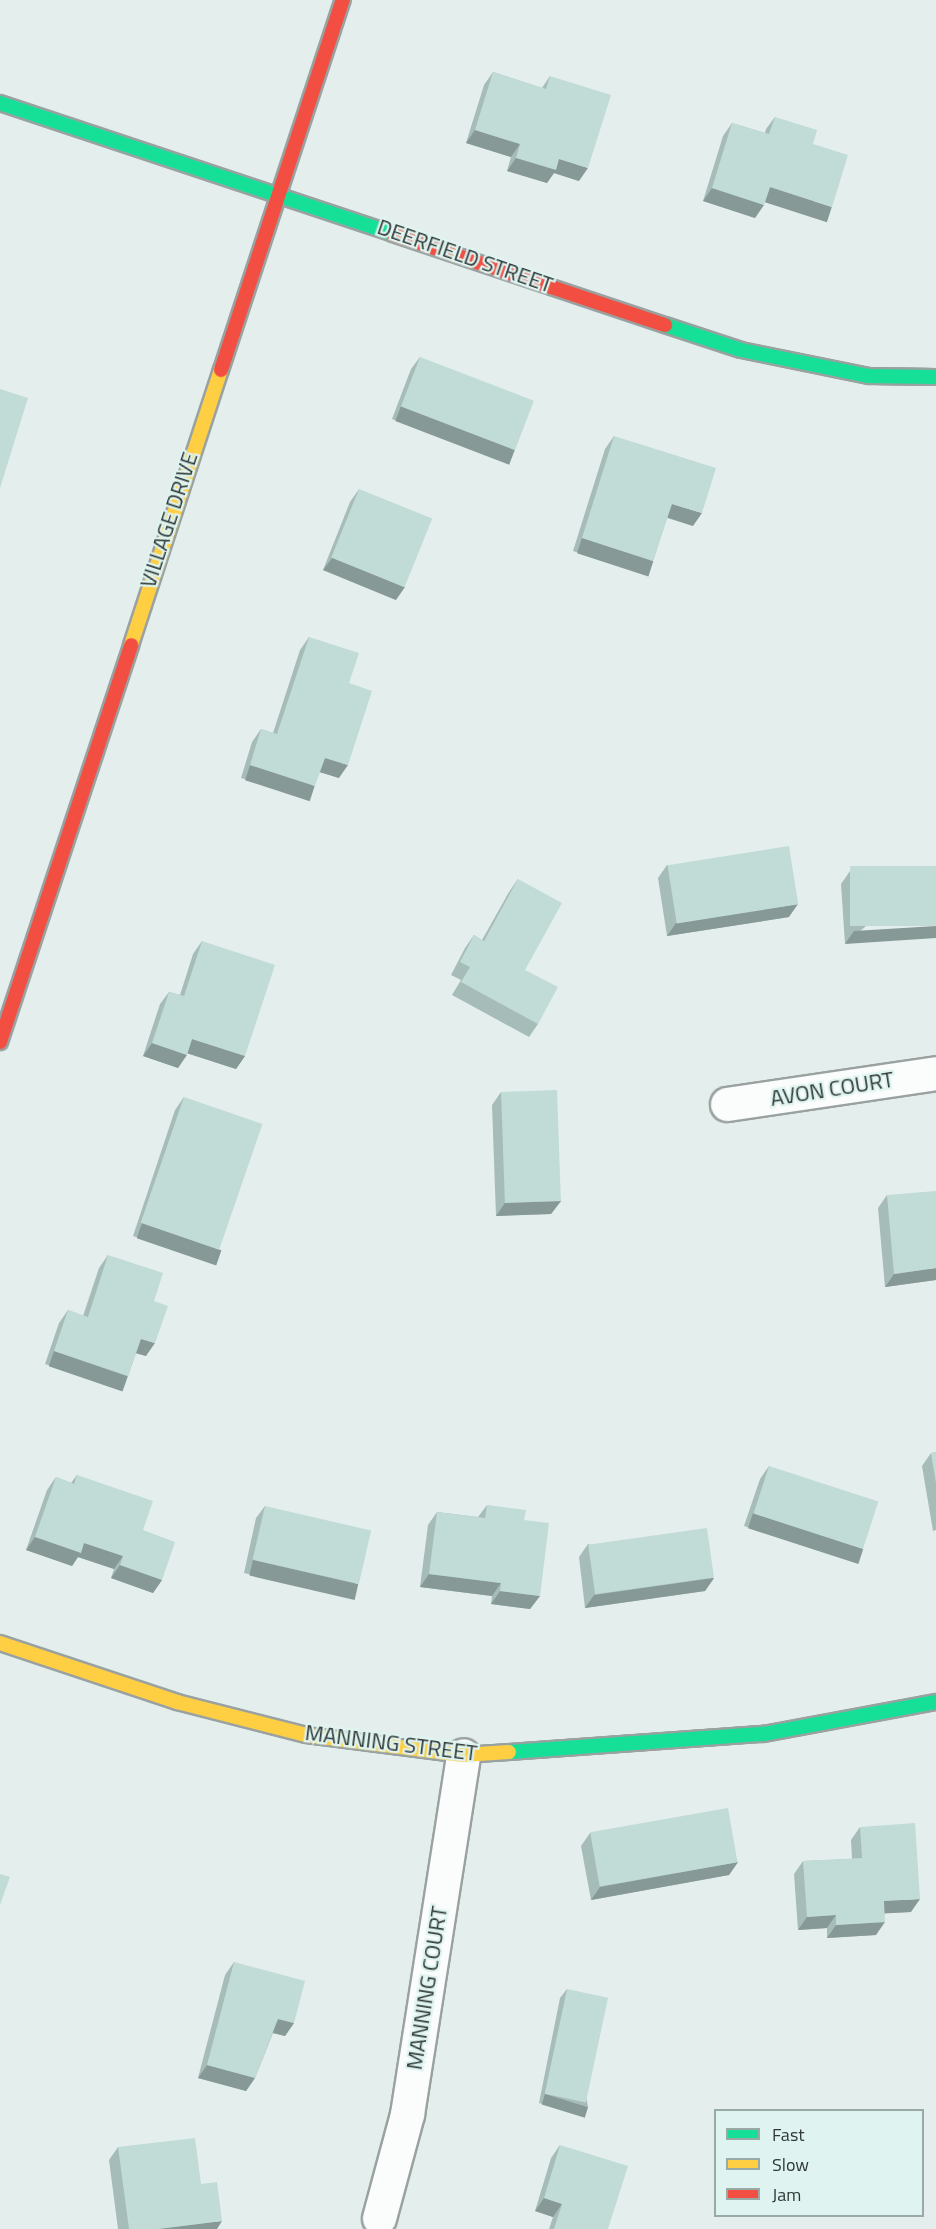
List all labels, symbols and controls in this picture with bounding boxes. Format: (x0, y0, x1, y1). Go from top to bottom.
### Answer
street label: DEERFIELD STREET (374, 214, 556, 298)
street label: VILLAGE DRIVE (135, 449, 203, 591)
street label: AVON COURT (768, 1066, 896, 1112)
street label: MANNING STREET (304, 1719, 478, 1767)
street label: MANNING COURT (401, 1904, 453, 2072)
legend (714, 2109, 924, 2217)
text: Fast (772, 2121, 805, 2148)
text: Slow (772, 2151, 809, 2178)
text: Jam (772, 2181, 801, 2208)

